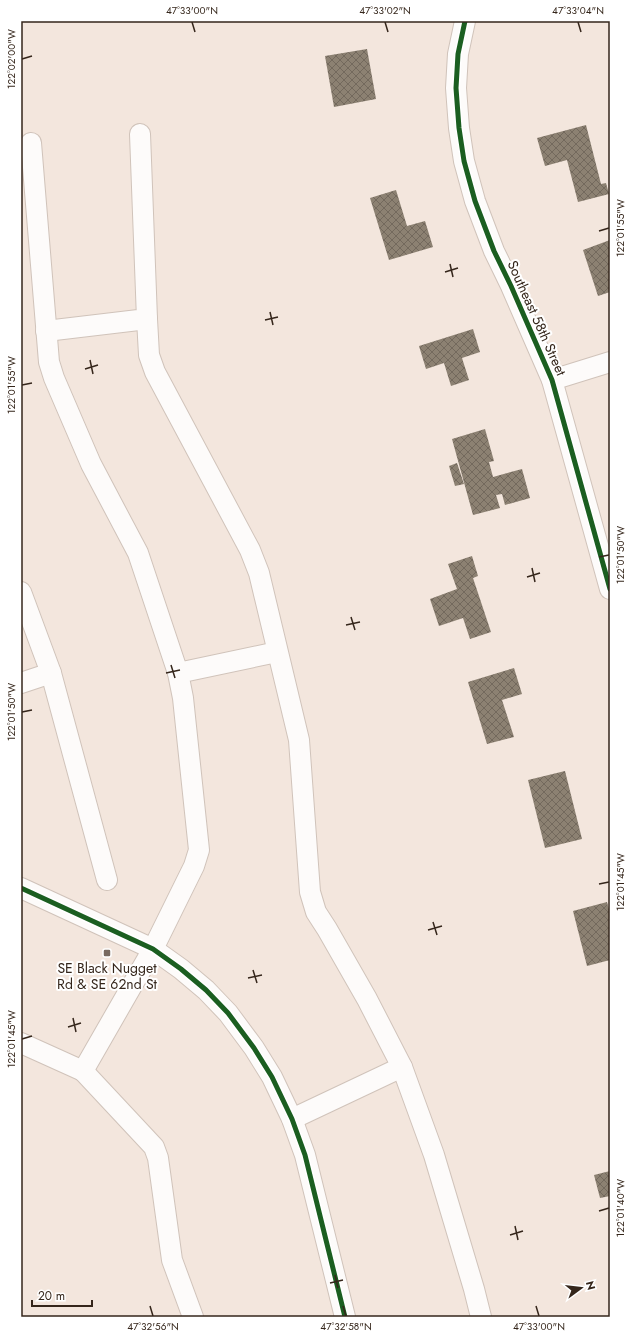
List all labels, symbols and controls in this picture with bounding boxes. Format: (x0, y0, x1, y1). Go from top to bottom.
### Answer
text: 47°33'00"N (166, 3, 218, 18)
text: 47°33'02"N (359, 3, 411, 18)
text: 47°33'04"N (552, 3, 604, 18)
text: 122°02'00"W (4, 29, 19, 89)
text: 122°01'55"W (613, 199, 628, 257)
street label: Southeast 58th Street (503, 257, 572, 379)
text: 122°01'55"W (4, 356, 19, 414)
text: 122°01'50"W (613, 526, 628, 584)
text: 122°01'50"W (4, 683, 19, 741)
text: 122°01'45"W (613, 853, 628, 911)
marker: SE Black Nugget Rd & SE 62nd St (102, 948, 112, 958)
place label: SE Black Nugget Rd & SE 62nd St (57, 958, 158, 994)
text: 122°01'45"W (4, 1010, 19, 1068)
text: 122°01'40"W (613, 1179, 628, 1237)
north arrow (561, 1268, 601, 1308)
text: N (582, 1279, 600, 1292)
scale bar (32, 1282, 92, 1308)
text: 20 m (38, 1287, 65, 1305)
text: 47°32'56"N (127, 1319, 179, 1334)
text: 47°32'58"N (320, 1319, 372, 1334)
text: 47°33'00"N (513, 1319, 565, 1334)

